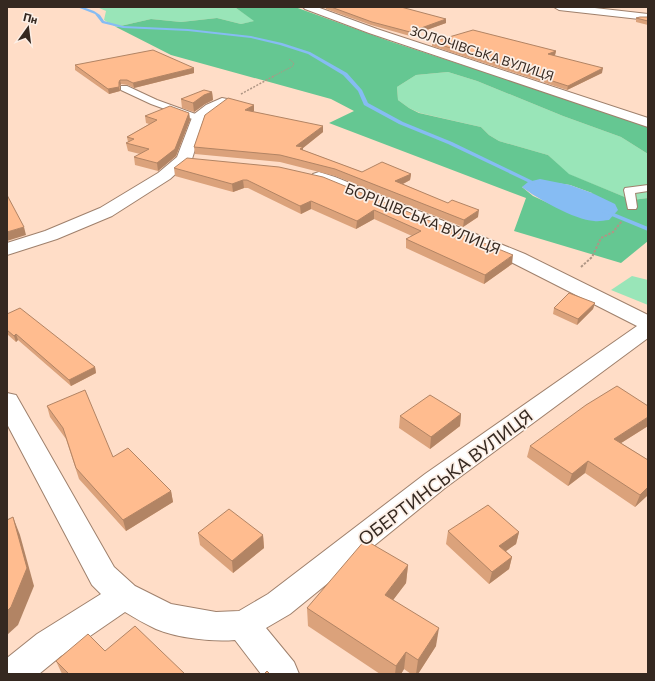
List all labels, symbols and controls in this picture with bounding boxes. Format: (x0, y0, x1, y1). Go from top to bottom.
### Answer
north arrow (8, 8, 48, 48)
text: Пн (22, 10, 39, 26)
street label: ЗОЛОЧІВСЬКА ВУЛИЦЯ (408, 22, 556, 84)
street label: БОРЩІВСЬКА ВУЛИЦЯ (343, 179, 503, 257)
street label: ОБЕРТИНСЬКА ВУЛИЦЯ (353, 404, 537, 550)

